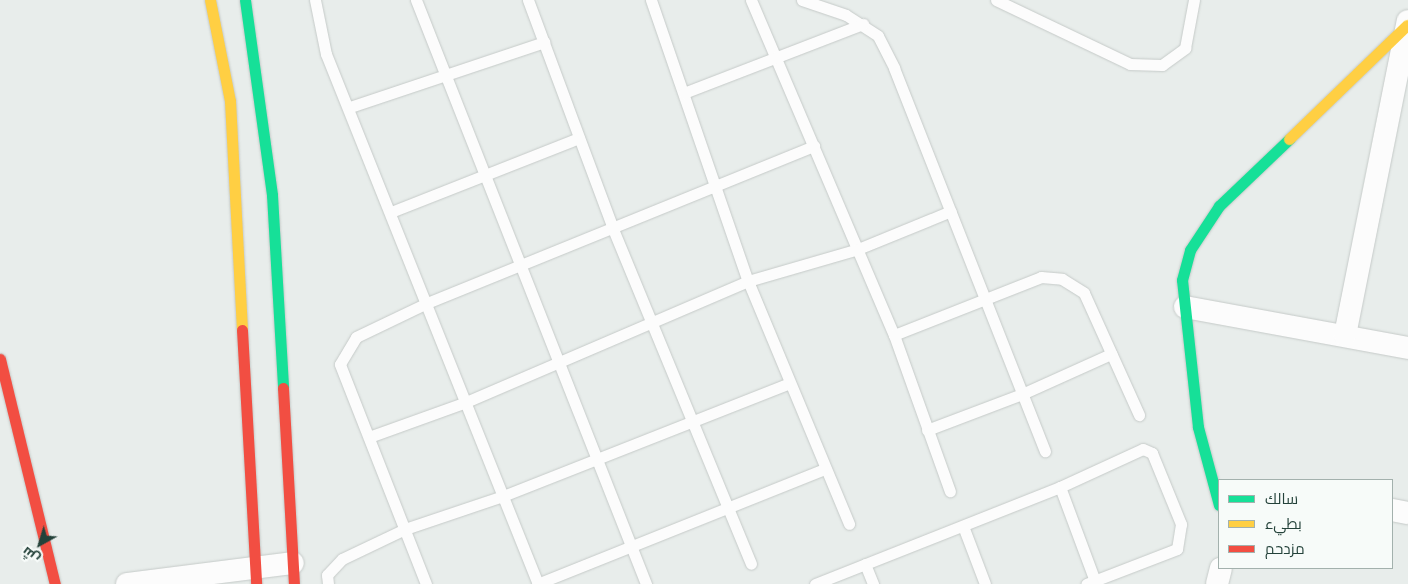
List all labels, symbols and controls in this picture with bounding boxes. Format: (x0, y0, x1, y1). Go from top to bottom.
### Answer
legend (1218, 479, 1393, 569)
text: سالك (1265, 489, 1298, 508)
text: بطيء (1265, 514, 1302, 533)
north arrow (15, 519, 65, 569)
text: مزدحم (1265, 539, 1305, 558)
text: ش (18, 543, 43, 568)

